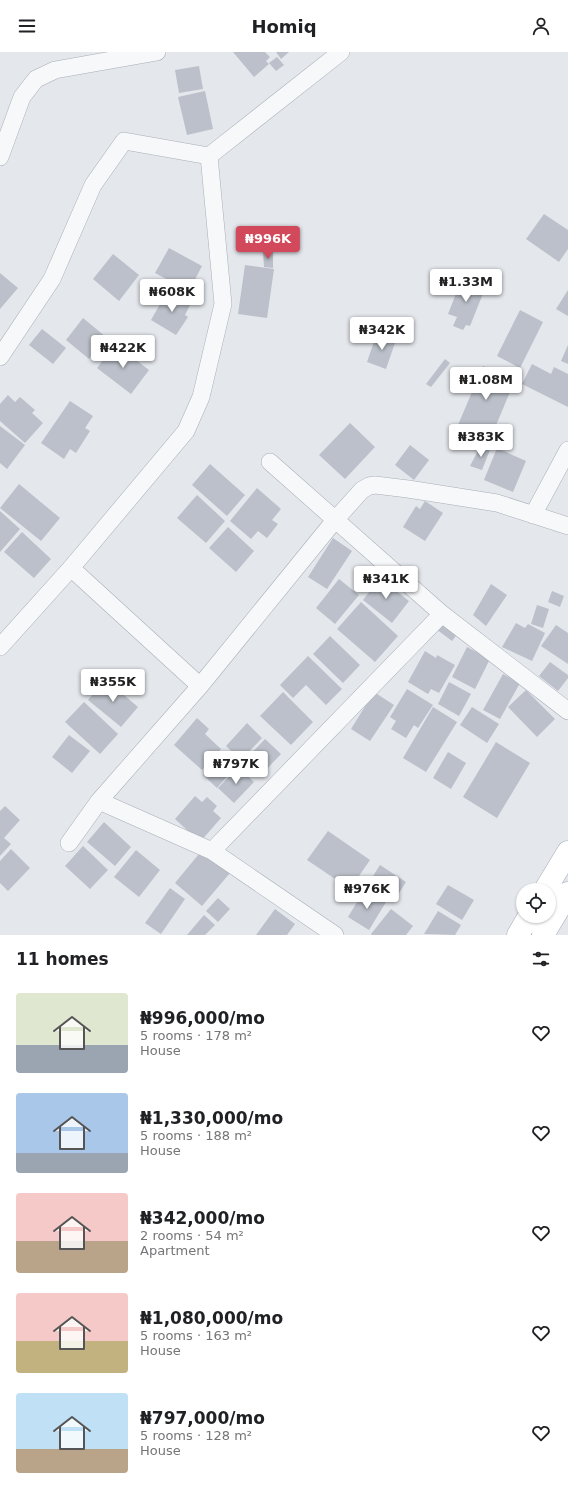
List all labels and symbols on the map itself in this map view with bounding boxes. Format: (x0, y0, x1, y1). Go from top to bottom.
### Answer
pin: ₦996K (240, 226, 296, 260)
pin: ₦1.33M (433, 269, 499, 303)
pin: ₦608K (144, 279, 200, 313)
pin: ₦342K (354, 317, 410, 351)
pin: ₦422K (95, 335, 151, 369)
pin: ₦1.08M (453, 367, 519, 401)
pin: ₦383K (453, 424, 509, 458)
pin: ₦341K (358, 566, 414, 600)
pin: ₦355K (85, 669, 141, 703)
pin: ₦797K (208, 751, 264, 785)
pin: ₦976K (339, 876, 395, 910)

